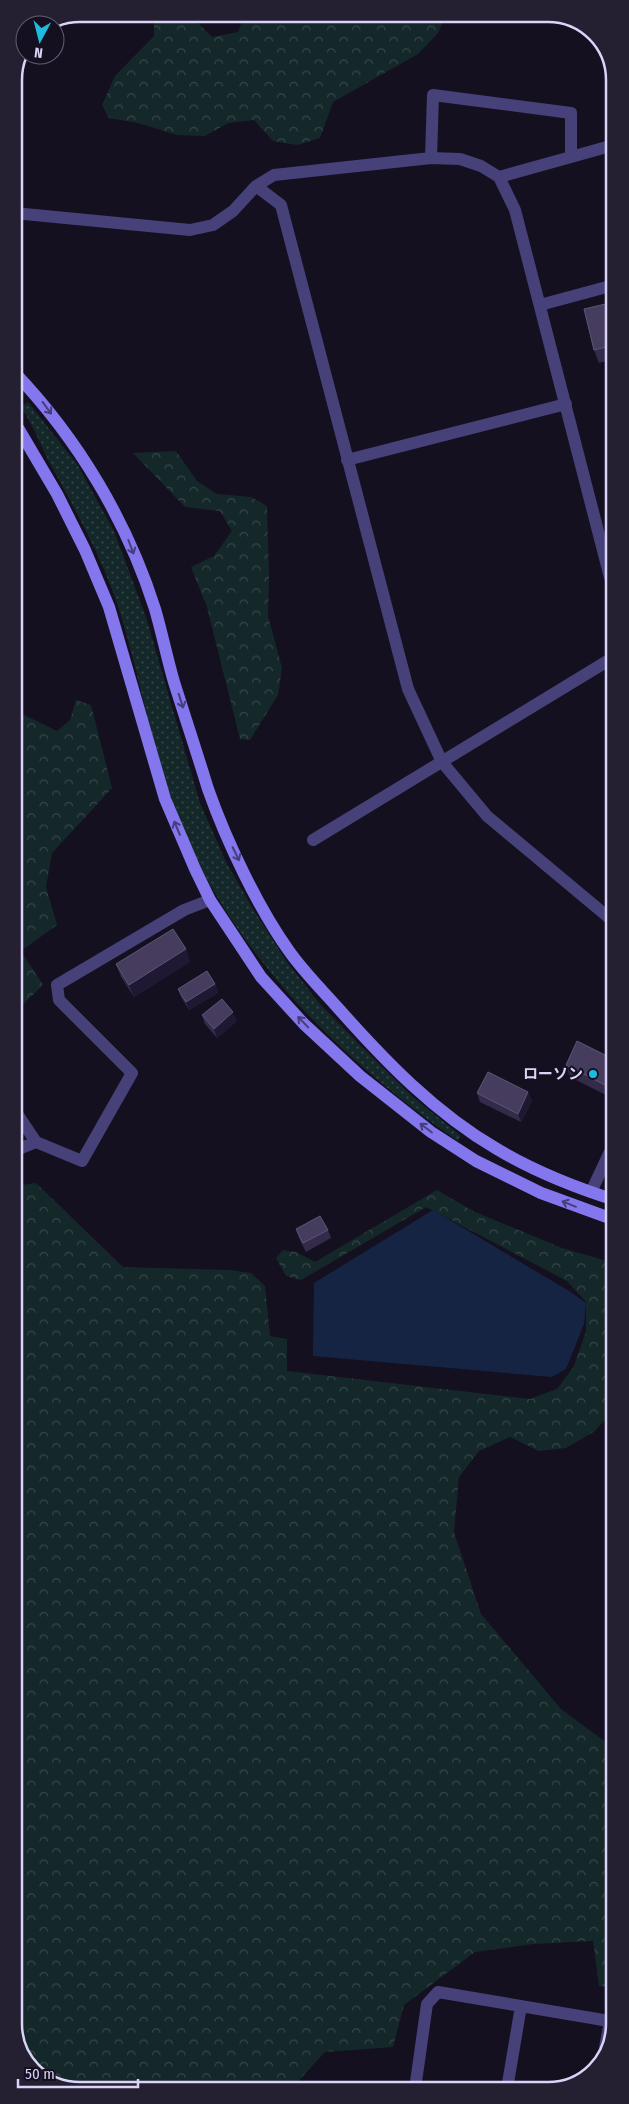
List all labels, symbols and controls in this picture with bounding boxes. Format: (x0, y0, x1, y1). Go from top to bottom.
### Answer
north arrow (15, 15, 65, 65)
text: N (33, 43, 44, 61)
one-way arrow (41, 401, 52, 414)
one-way arrow (126, 539, 136, 554)
one-way arrow (176, 693, 186, 709)
one-way arrow (172, 821, 181, 836)
one-way arrow (231, 846, 241, 861)
one-way arrow (297, 1016, 309, 1028)
place label: ローソン (523, 1065, 583, 1083)
marker: ローソン (587, 1068, 599, 1080)
one-way arrow (420, 1122, 433, 1133)
one-way arrow (562, 1199, 577, 1208)
scale bar (18, 2056, 138, 2088)
text: 50 m (25, 2065, 55, 2083)

